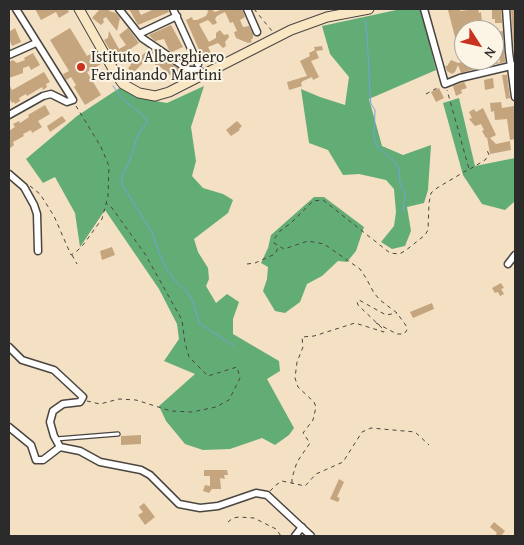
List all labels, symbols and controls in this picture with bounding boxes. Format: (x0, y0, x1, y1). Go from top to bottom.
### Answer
north arrow (454, 20, 504, 70)
text: N (480, 43, 501, 63)
place label: Istituto Alberghiero Ferdinando Martini (91, 48, 224, 86)
marker: Istituto Alberghiero Ferdinando Martini (75, 61, 87, 73)

